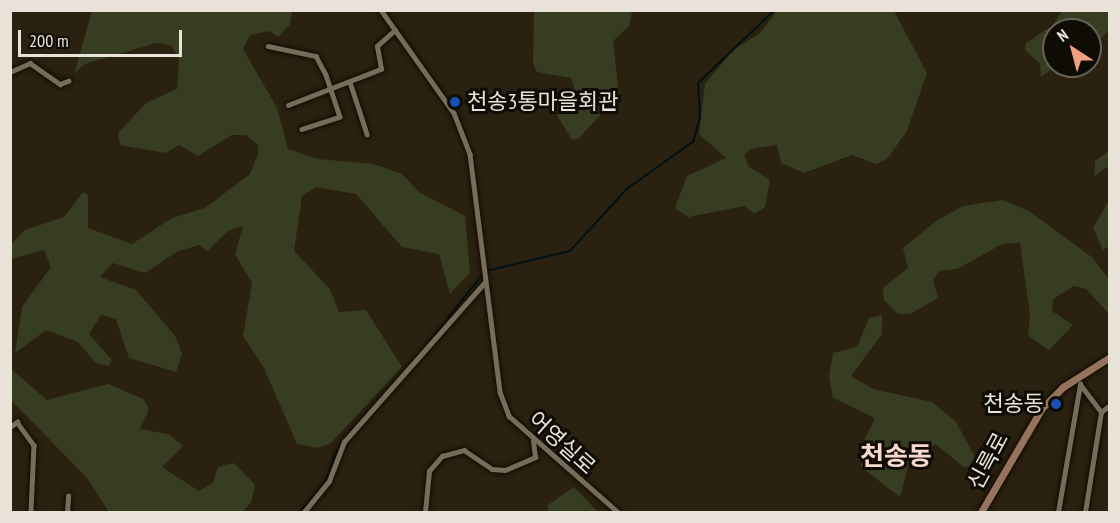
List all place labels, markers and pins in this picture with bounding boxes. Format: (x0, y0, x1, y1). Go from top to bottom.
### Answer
place label: 천송3통마을회관 (467, 89, 619, 115)
marker: 천송3통마을회관 (448, 95, 462, 109)
place label: 천송동 (983, 391, 1044, 417)
marker: 천송동 (1049, 397, 1063, 411)

